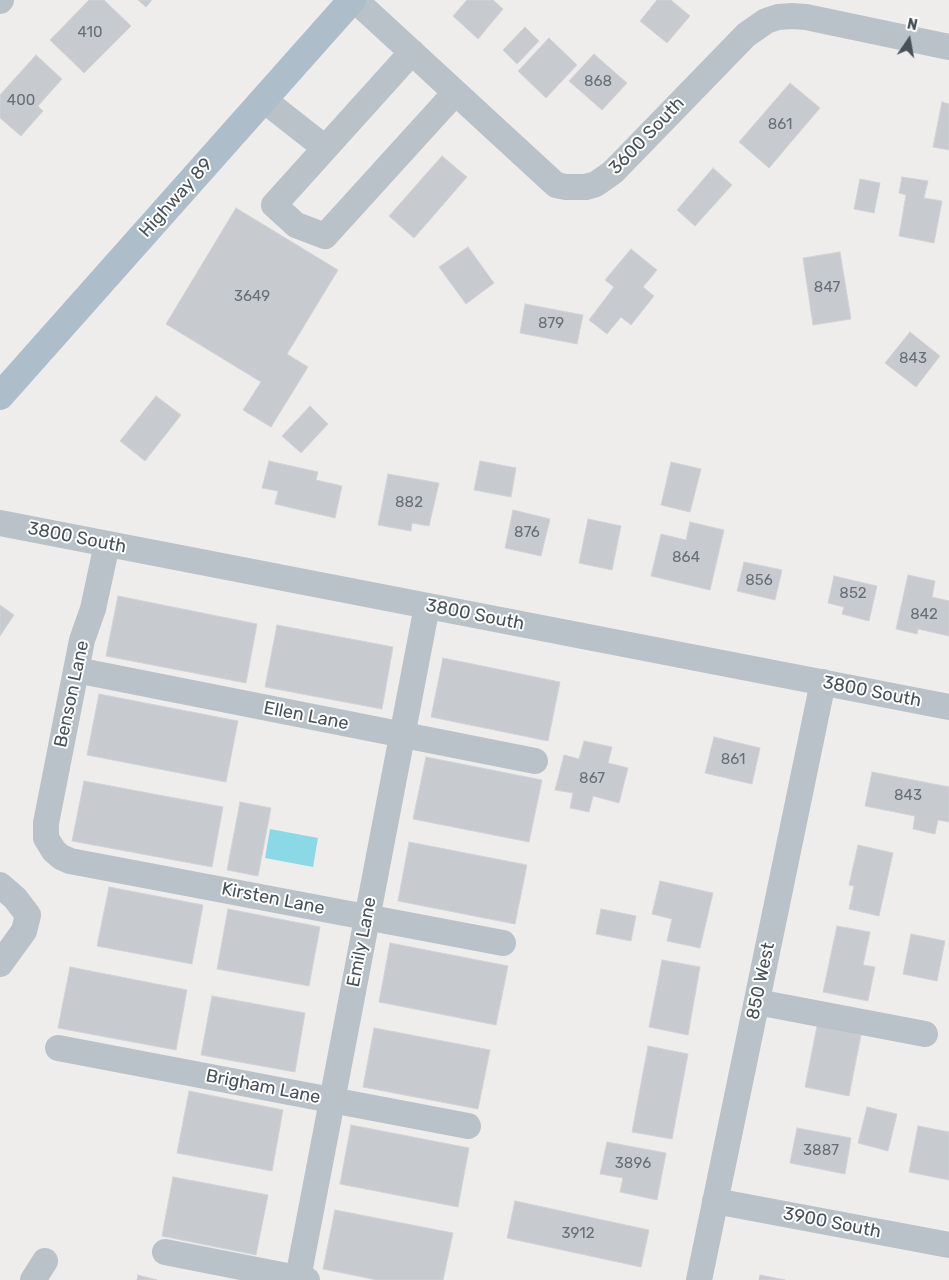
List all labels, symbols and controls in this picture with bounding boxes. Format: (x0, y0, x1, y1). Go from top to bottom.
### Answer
north arrow (884, 15, 934, 65)
text: N (906, 15, 919, 34)
house number: 410 (78, 24, 102, 42)
house number: 868 (584, 73, 612, 91)
house number: 400 (7, 92, 35, 110)
street label: 3600 South (605, 93, 689, 179)
house number: 861 (768, 116, 792, 134)
street label: Highway 89 (135, 154, 217, 242)
house number: 847 (814, 279, 840, 297)
house number: 3649 (234, 288, 270, 306)
house number: 879 (538, 315, 564, 333)
house number: 843 (899, 350, 927, 368)
house number: 882 (395, 494, 423, 512)
street label: 3800 South (26, 518, 128, 558)
house number: 876 (514, 524, 540, 542)
house number: 864 (672, 549, 700, 567)
house number: 856 (745, 572, 773, 590)
house number: 852 (839, 585, 867, 603)
street label: 3800 South (424, 595, 526, 635)
house number: 842 (910, 606, 938, 624)
street label: Benson Lane (50, 638, 94, 750)
street label: 3800 South (821, 672, 923, 712)
street label: Ellen Lane (262, 697, 350, 735)
house number: 861 (721, 751, 745, 769)
house number: 867 (579, 770, 605, 788)
house number: 843 (894, 787, 922, 805)
street label: Kirsten Lane (220, 878, 326, 920)
street label: Emily Lane (343, 895, 381, 989)
street label: 850 West (742, 940, 780, 1022)
street label: Brigham Lane (204, 1065, 322, 1109)
house number: 3887 (803, 1142, 839, 1160)
house number: 3896 (615, 1155, 651, 1173)
street label: 3900 South (781, 1203, 883, 1243)
house number: 3912 (561, 1225, 595, 1243)

